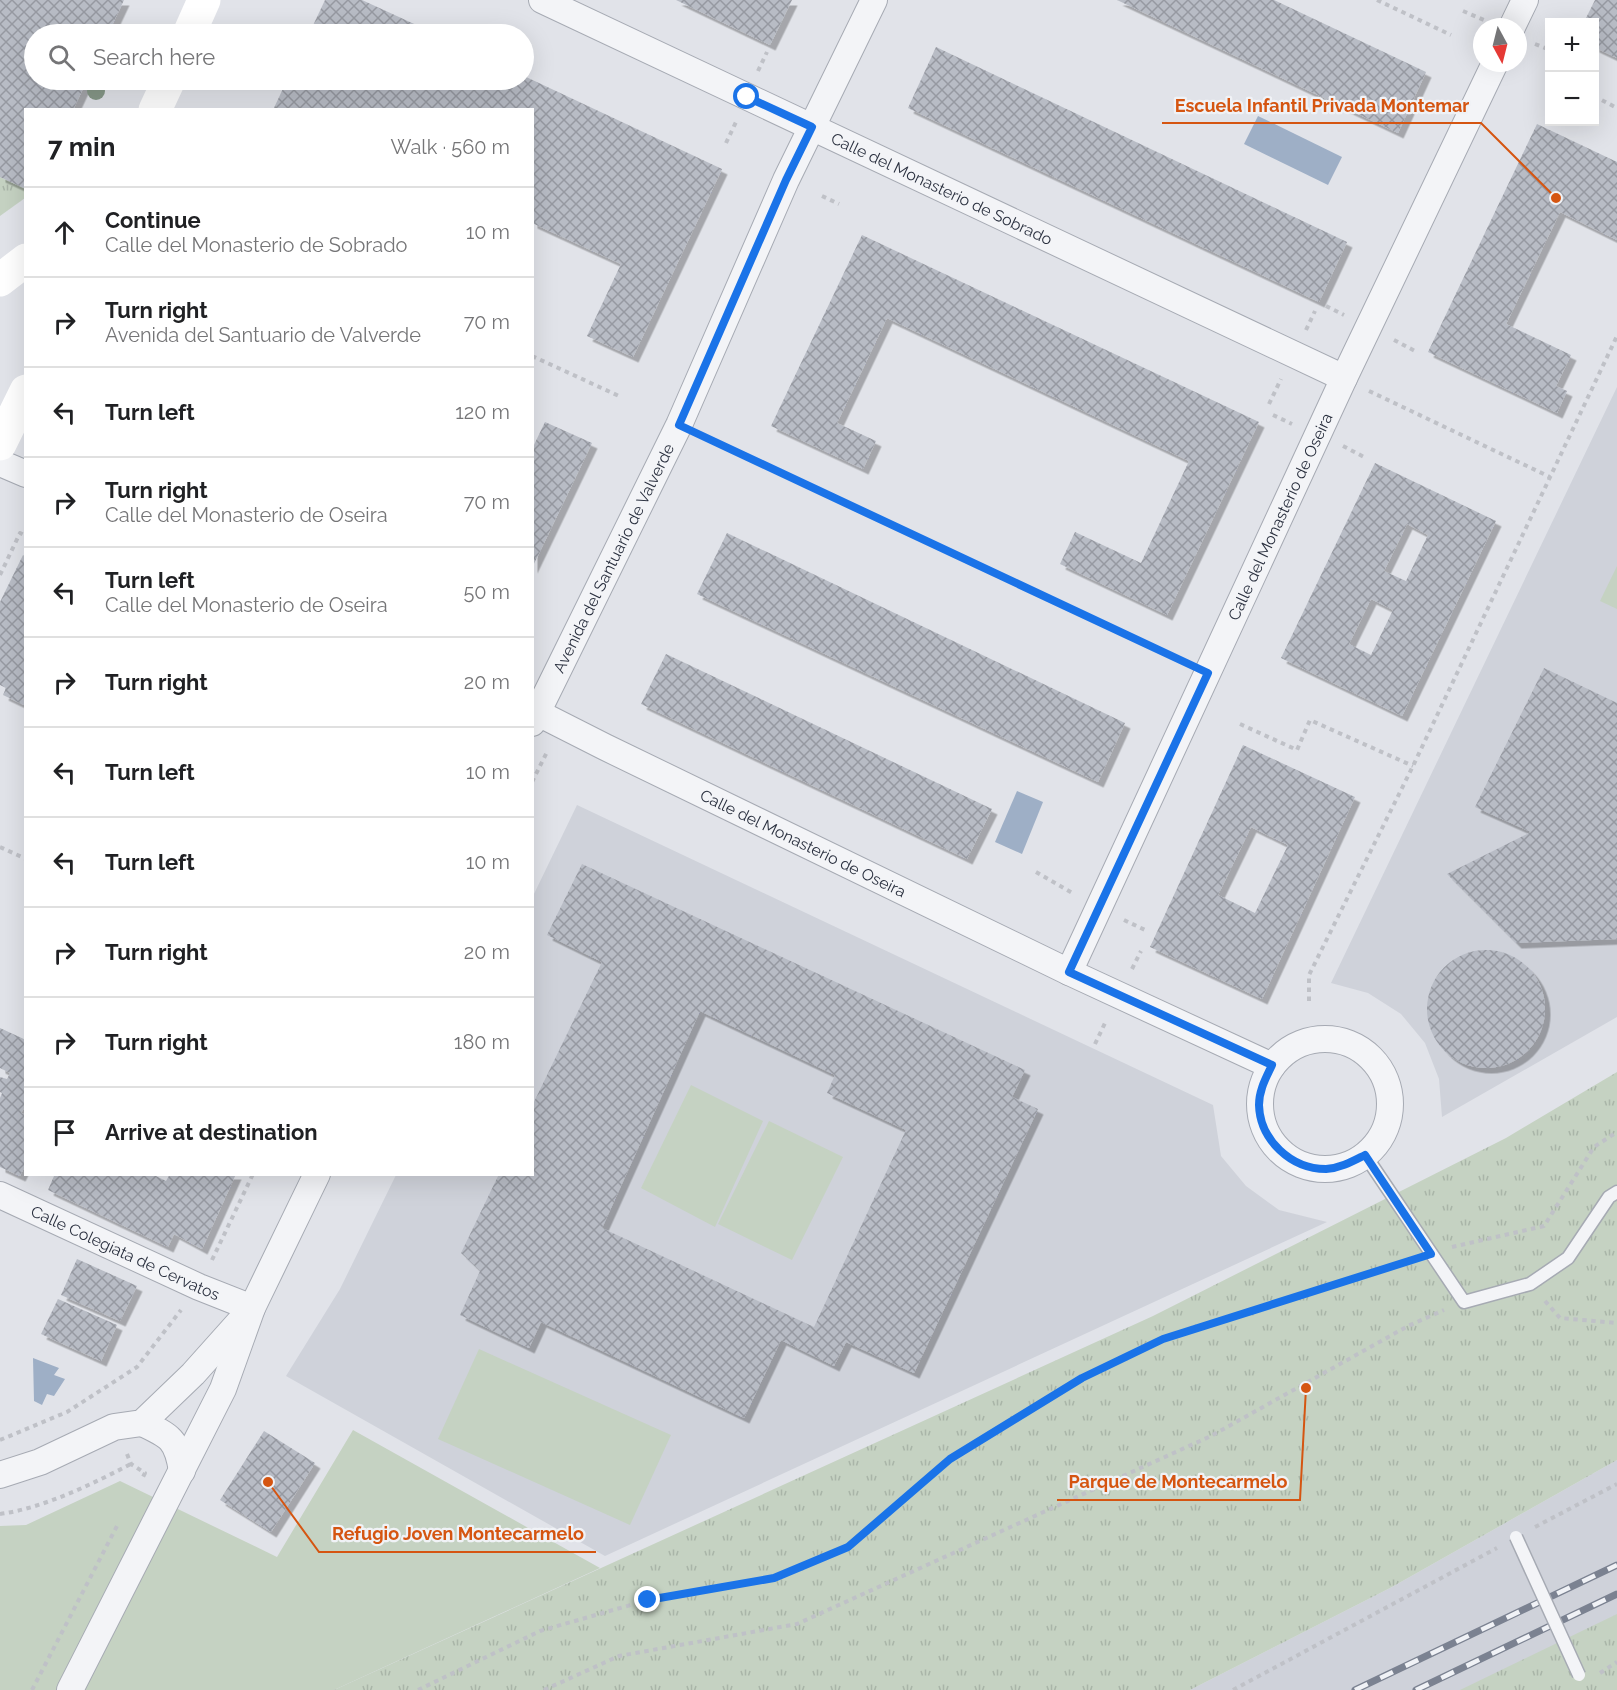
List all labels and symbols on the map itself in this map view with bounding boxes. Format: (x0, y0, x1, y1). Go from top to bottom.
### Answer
north arrow (1473, 18, 1527, 72)
route start (733, 83, 759, 109)
callout: Escuela Infantil Privada Montemar (1162, 87, 1481, 123)
text: Escuela Infantil Privada Montemar (1175, 95, 1469, 116)
street label: Calle del Monasterio de Sobrado (828, 128, 1055, 249)
street label: Calle del Monasterio de Oseira (1224, 410, 1336, 623)
street label: Avenida del Santuario de Valverde (549, 440, 678, 676)
street label: Calle del Monasterio de Oseira (697, 785, 909, 901)
street label: Calle Colegiata de Cervatos (28, 1201, 223, 1304)
callout: Parque de Montecarmelo (1057, 1464, 1300, 1500)
text: Parque de Montecarmelo (1069, 1471, 1288, 1492)
callout: Refugio Joven Montecarmelo (319, 1516, 596, 1552)
text: Refugio Joven Montecarmelo (332, 1523, 584, 1544)
route end (634, 1586, 660, 1612)

